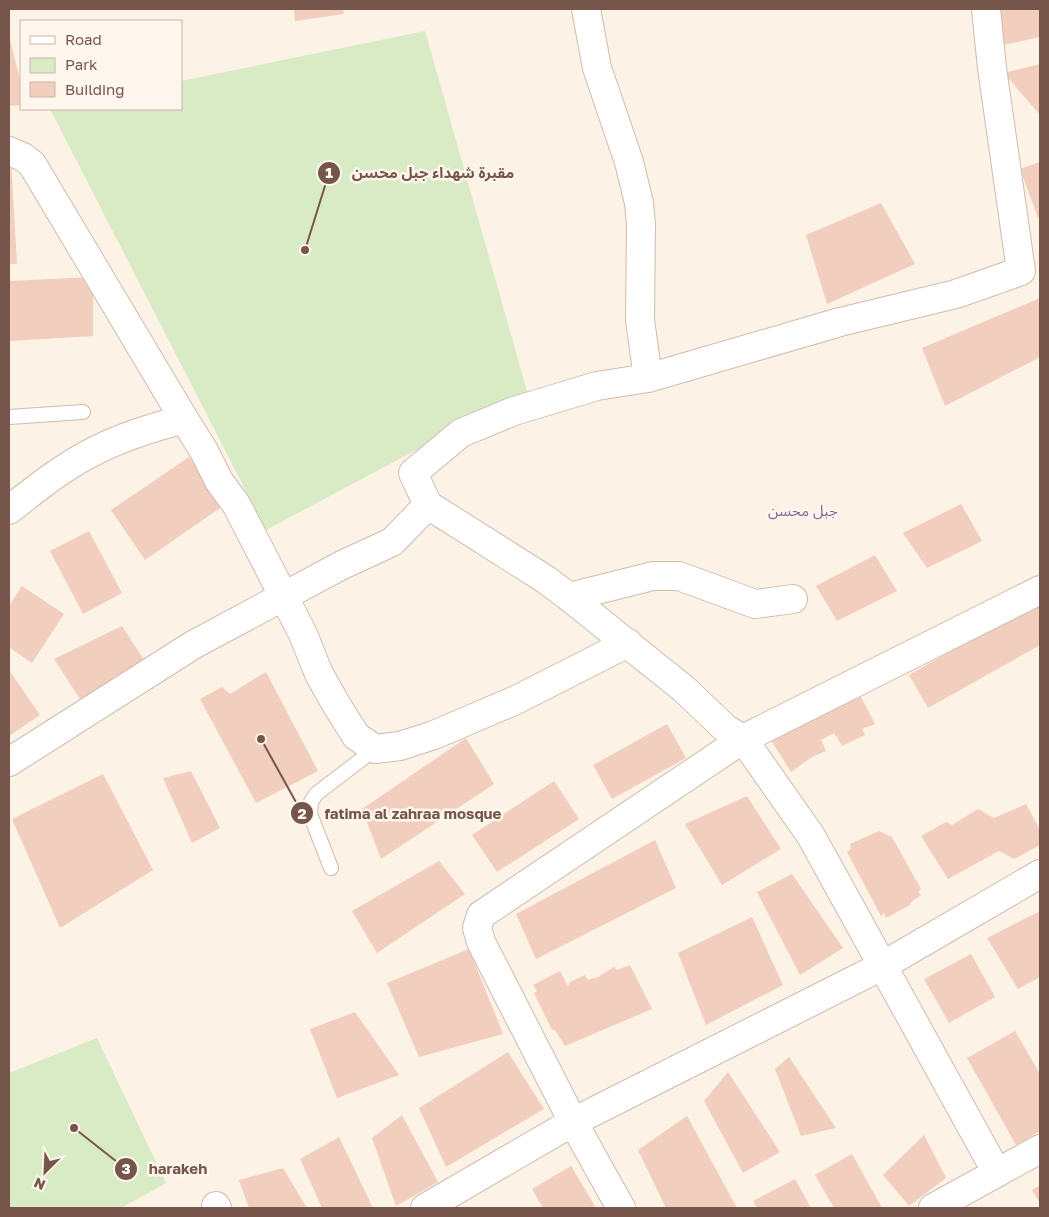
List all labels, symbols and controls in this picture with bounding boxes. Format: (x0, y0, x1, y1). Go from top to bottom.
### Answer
legend (20, 20, 182, 110)
text: Road (65, 30, 102, 48)
text: Park (65, 55, 98, 73)
text: Building (65, 80, 125, 98)
callout: مقبرة شهداء جبل محسن (316, 158, 524, 188)
text: 1 (325, 163, 333, 181)
text: مقبرة شهداء جبل محسن (352, 163, 514, 182)
district label: جبل محسن (768, 501, 838, 520)
callout: fatima al zahraa mosque (289, 798, 511, 828)
text: 2 (297, 804, 307, 822)
text: fatima al zahraa mosque (325, 804, 502, 822)
north arrow (20, 1147, 70, 1197)
callout: harakeh (114, 1154, 217, 1184)
text: 3 (121, 1159, 131, 1177)
text: harakeh (149, 1159, 207, 1177)
text: N (31, 1174, 48, 1194)

